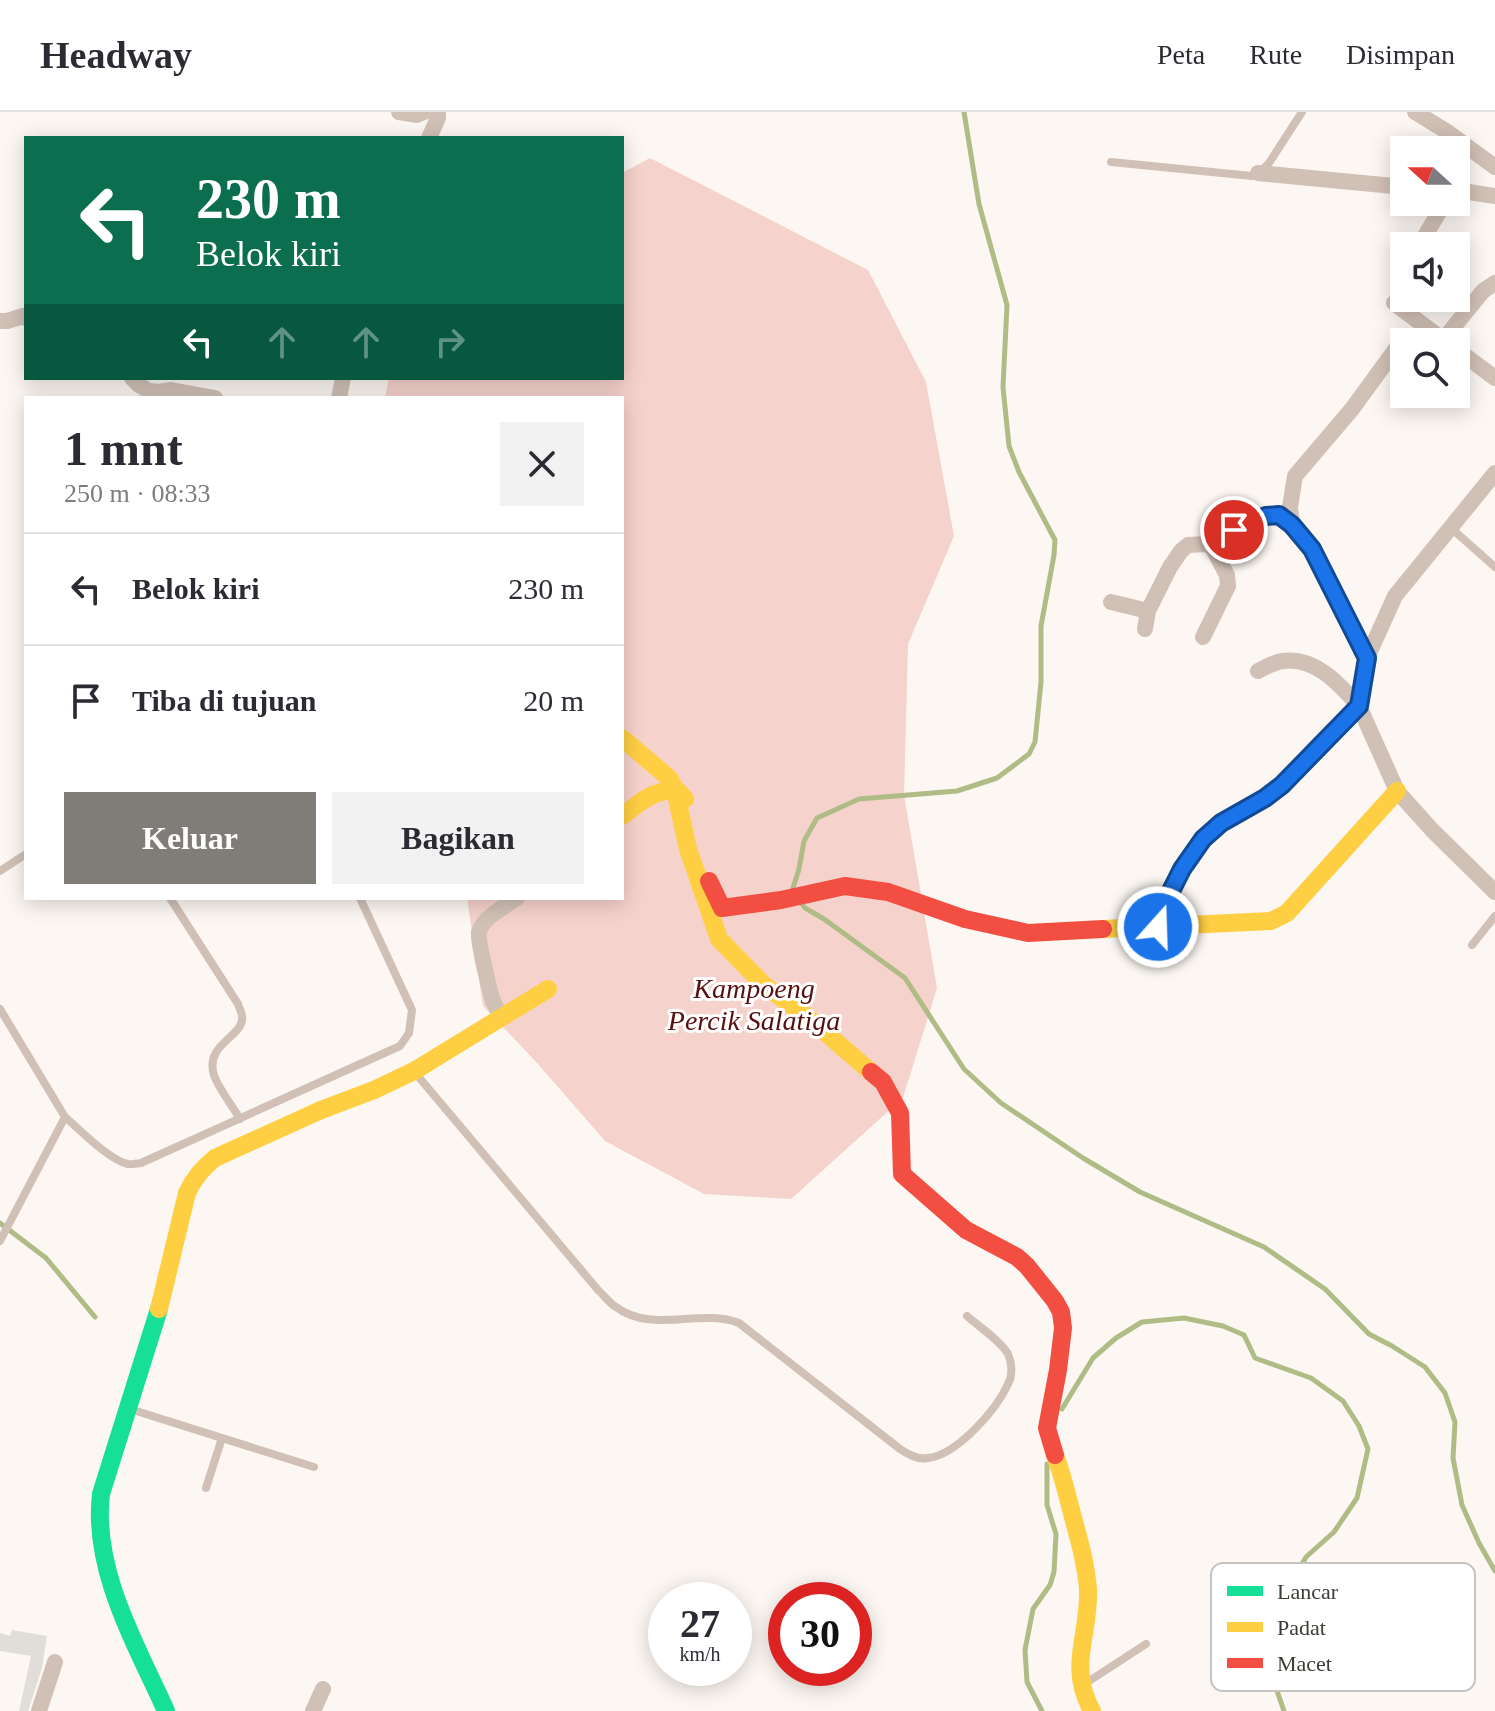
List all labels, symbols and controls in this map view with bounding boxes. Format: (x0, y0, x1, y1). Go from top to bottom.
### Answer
text: Headway (40, 34, 192, 76)
text: Peta (1157, 39, 1205, 70)
text: Rute (1249, 39, 1302, 70)
text: Disimpan (1346, 39, 1455, 70)
north arrow (1390, 136, 1470, 216)
map controls (1390, 136, 1470, 408)
icon: left (64, 168, 168, 272)
text: 230 m (196, 168, 341, 230)
button: sound (1390, 232, 1470, 312)
text: Belok kiri (196, 234, 341, 274)
icon: left (176, 320, 220, 364)
icon: ahead (260, 320, 304, 364)
icon: ahead (344, 320, 388, 364)
icon: right (428, 320, 472, 364)
button: search (1390, 328, 1470, 408)
text: 1 mnt (64, 422, 183, 475)
button: close (500, 422, 584, 506)
text: 250 m · 08:33 (64, 479, 211, 508)
pin (1200, 496, 1268, 564)
icon: arrive (1212, 508, 1256, 552)
icon: left (64, 567, 108, 611)
text: Belok kiri (132, 572, 260, 605)
text: 230 m (508, 572, 584, 605)
icon: arrive (64, 679, 108, 723)
text: Tiba di tujuan (132, 684, 317, 717)
text: 20 m (523, 684, 584, 717)
button: Keluar (64, 792, 316, 884)
button: Bagikan (332, 792, 584, 884)
position arrow (1116, 885, 1200, 969)
park label: Kampoeng Percik Salatiga (667, 973, 840, 1036)
legend (1211, 1563, 1475, 1691)
text: Lancar (1277, 1579, 1339, 1604)
speed limit sign: 30 (768, 1582, 872, 1686)
text: 27 (680, 1601, 720, 1646)
text: Padat (1277, 1615, 1326, 1640)
text: km/h (679, 1643, 721, 1665)
text: Macet (1277, 1651, 1332, 1676)

